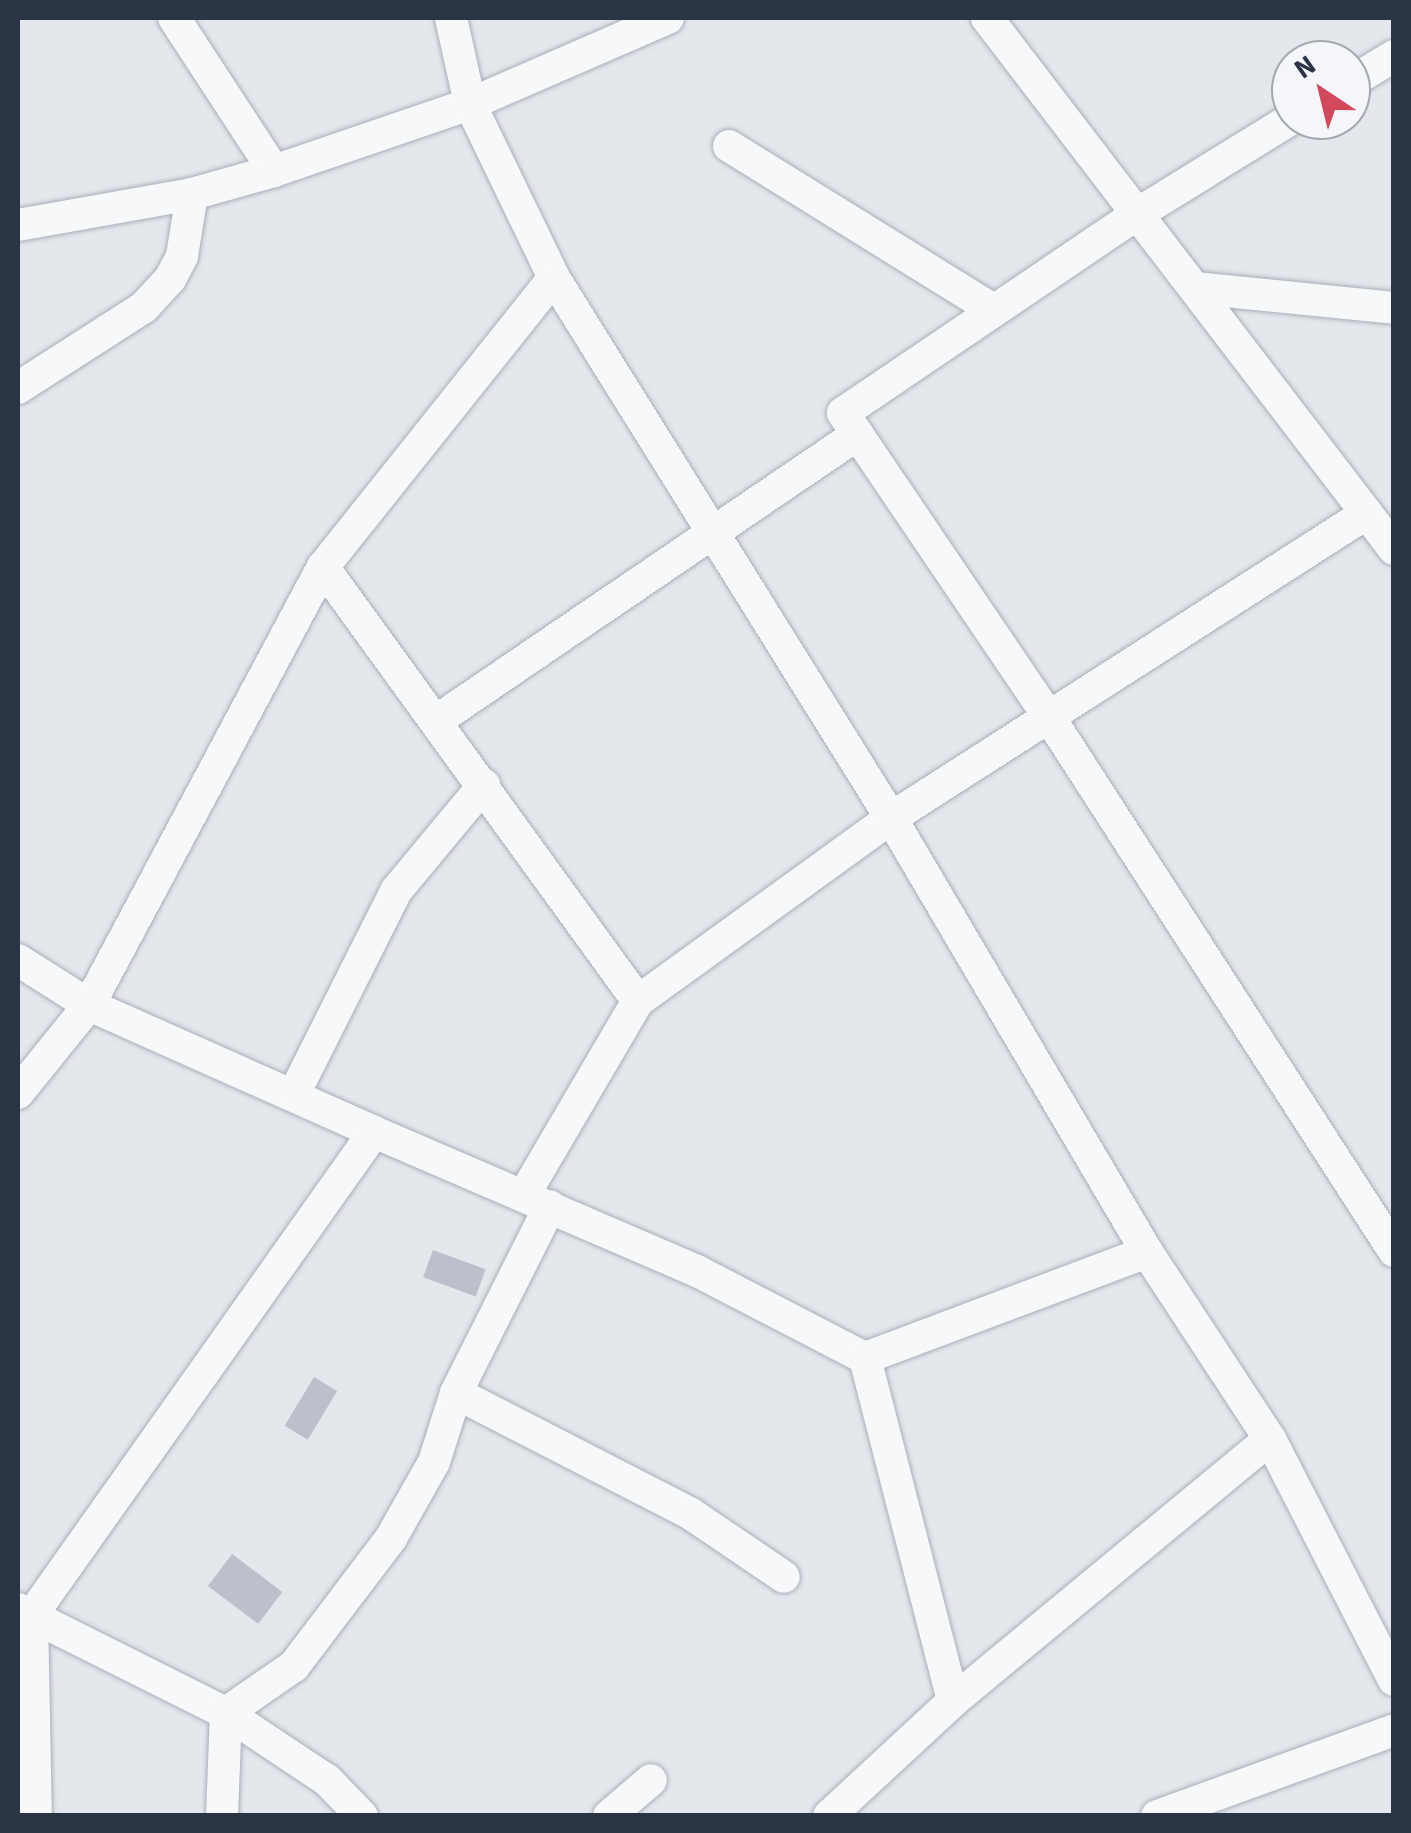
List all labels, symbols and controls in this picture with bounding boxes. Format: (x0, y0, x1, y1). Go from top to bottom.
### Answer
north arrow (1271, 40, 1371, 140)
text: N (1286, 45, 1324, 89)

